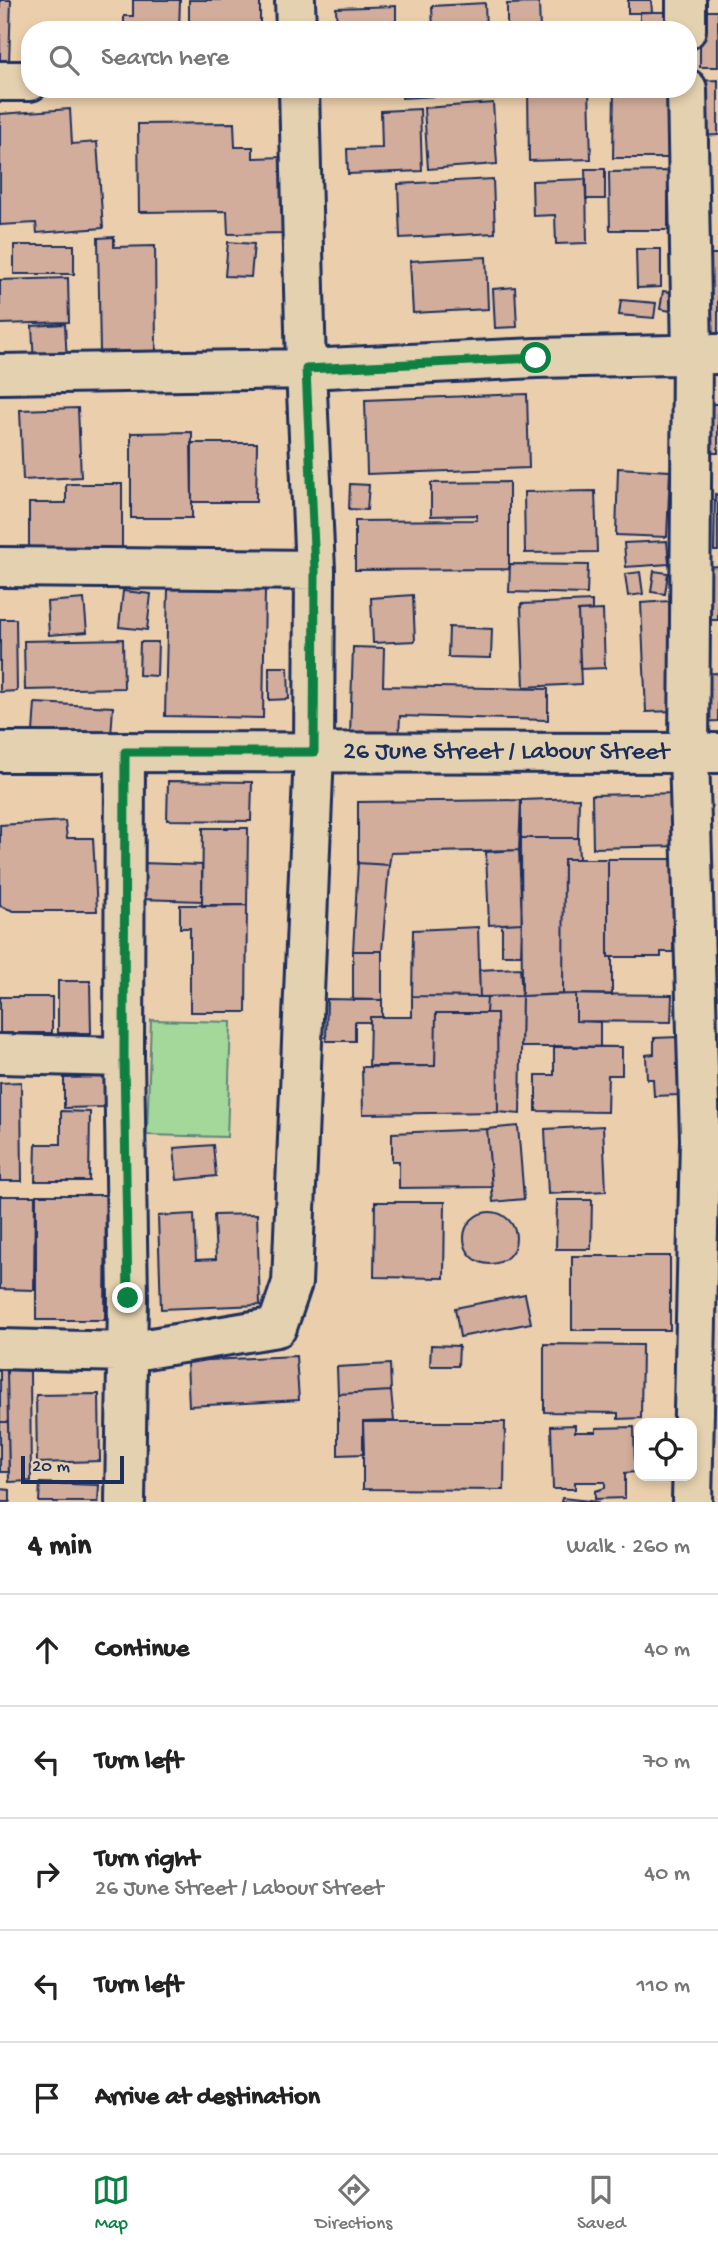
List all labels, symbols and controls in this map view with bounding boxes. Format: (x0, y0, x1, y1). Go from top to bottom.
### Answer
search box (21, 21, 697, 98)
icon: search (45, 41, 83, 79)
text: Search here (101, 44, 229, 75)
route start (520, 342, 551, 373)
street label: 26 June Street / Labour Street (343, 737, 671, 768)
route end (112, 1282, 143, 1313)
map controls (634, 1418, 697, 1481)
button: locate (634, 1418, 697, 1481)
scale bar (21, 1453, 124, 1485)
text: 20 m (32, 1456, 70, 1479)
text: 4 min (28, 1530, 91, 1565)
text: Walk · 260 m (566, 1534, 690, 1561)
icon: ahead (28, 1631, 66, 1669)
text: Continue (95, 1635, 189, 1666)
text: 40 m (644, 1637, 690, 1664)
icon: left (28, 1743, 66, 1781)
text: Turn left (95, 1747, 183, 1778)
text: 70 m (643, 1749, 690, 1776)
text: Turn right (95, 1845, 199, 1876)
icon: right (28, 1855, 66, 1893)
text: 40 m (644, 1861, 690, 1888)
text: 26 June Street / Labour Street (95, 1876, 383, 1903)
icon: left (28, 1967, 66, 2005)
text: Turn left (95, 1971, 183, 2002)
text: 110 m (637, 1973, 690, 2000)
icon: arrive (28, 2079, 66, 2117)
text: Arrive at destination (95, 2083, 320, 2114)
tab: Map (92, 2171, 130, 2236)
tab: Directions (315, 2171, 392, 2236)
tab: Saved (577, 2171, 626, 2236)

